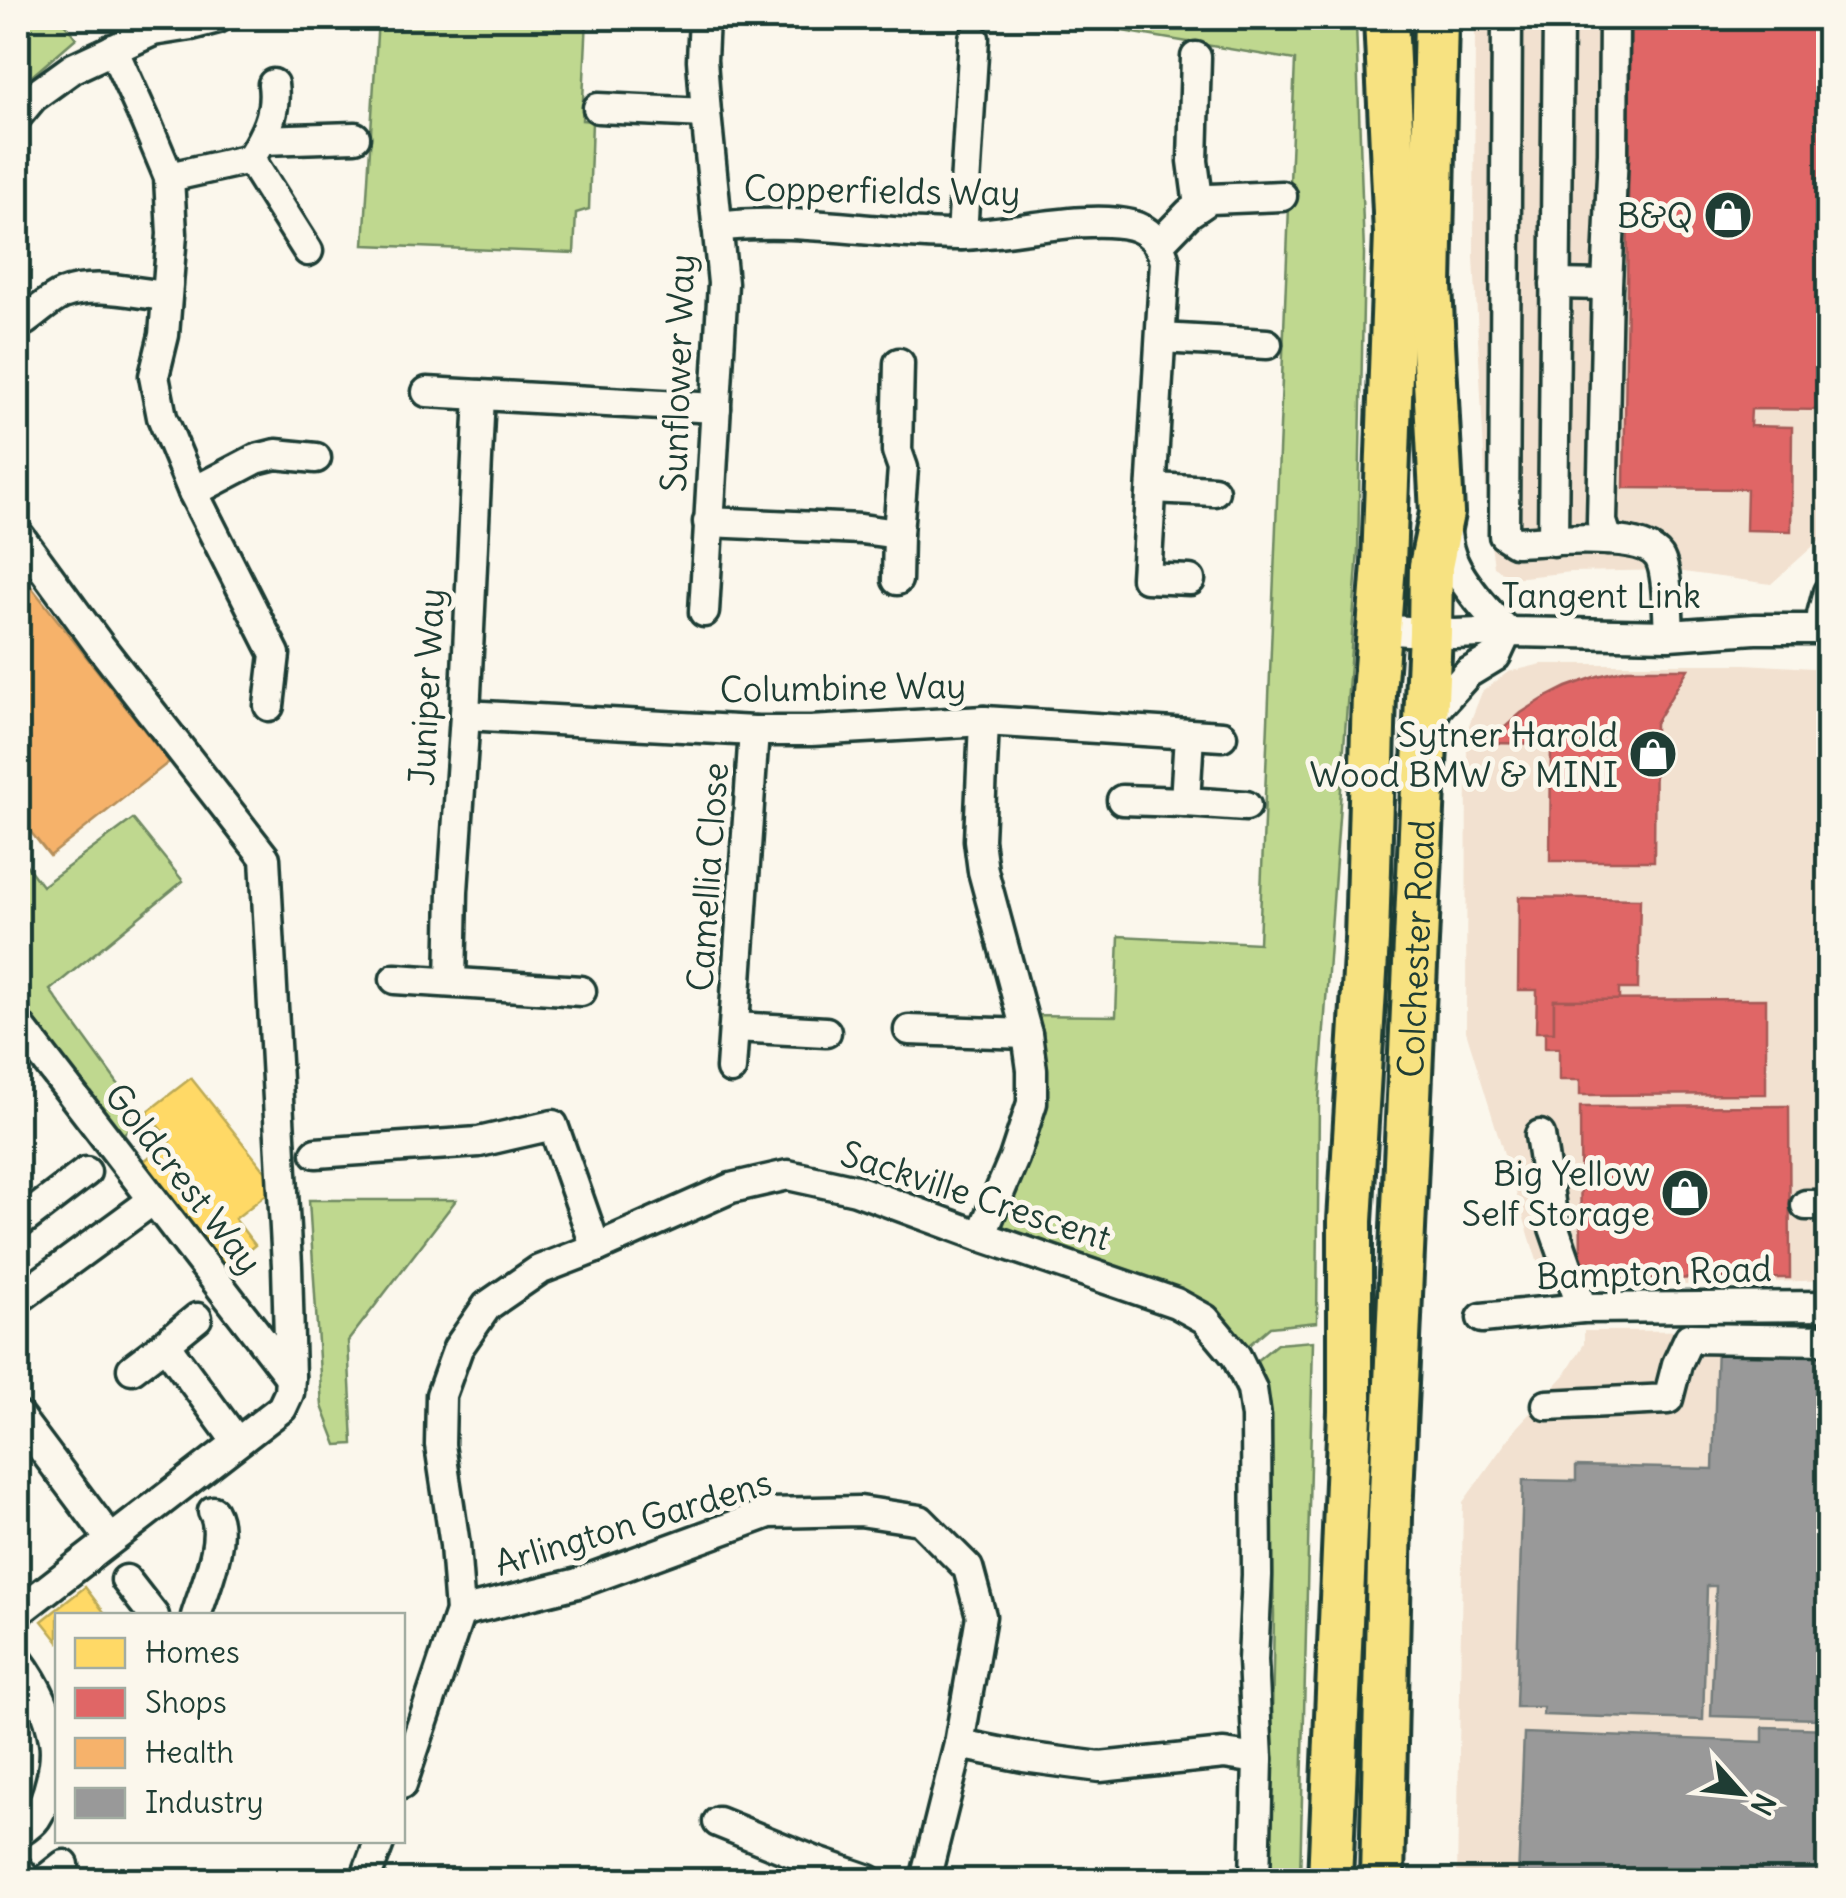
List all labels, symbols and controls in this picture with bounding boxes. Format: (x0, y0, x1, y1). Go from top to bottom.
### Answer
street label: Copperfields Way (743, 166, 1021, 214)
shop icon: B&Q (1702, 189, 1754, 241)
place label: B&Q (1617, 193, 1693, 237)
street label: Sunflower Way (651, 253, 703, 493)
street label: Tangent Link (1501, 573, 1701, 617)
street label: Juniper Way (399, 587, 453, 787)
street label: Columbine Way (719, 663, 967, 711)
place label: Sytner Harold Wood BMW & MINI (1309, 712, 1618, 796)
shop icon: Sytner Harold Wood BMW & MINI (1627, 728, 1679, 780)
street label: Camellia Close (677, 761, 737, 993)
street label: Colchester Road (1388, 819, 1444, 1079)
street label: Goldcrest Way (96, 1074, 272, 1282)
street label: Sackville Crescent (835, 1131, 1117, 1259)
place label: Big Yellow Self Storage (1462, 1151, 1650, 1235)
shop icon: Big Yellow Self Storage (1659, 1167, 1711, 1219)
street label: Bampton Road (1536, 1246, 1772, 1298)
street label: Arlington Gardens (489, 1459, 777, 1585)
legend (55, 1613, 405, 1843)
text: Homes (145, 1633, 240, 1671)
text: Shops (145, 1683, 227, 1721)
text: Health (145, 1733, 234, 1771)
north arrow (1691, 1743, 1791, 1843)
text: Industry (145, 1783, 263, 1821)
text: N (1743, 1788, 1784, 1821)

